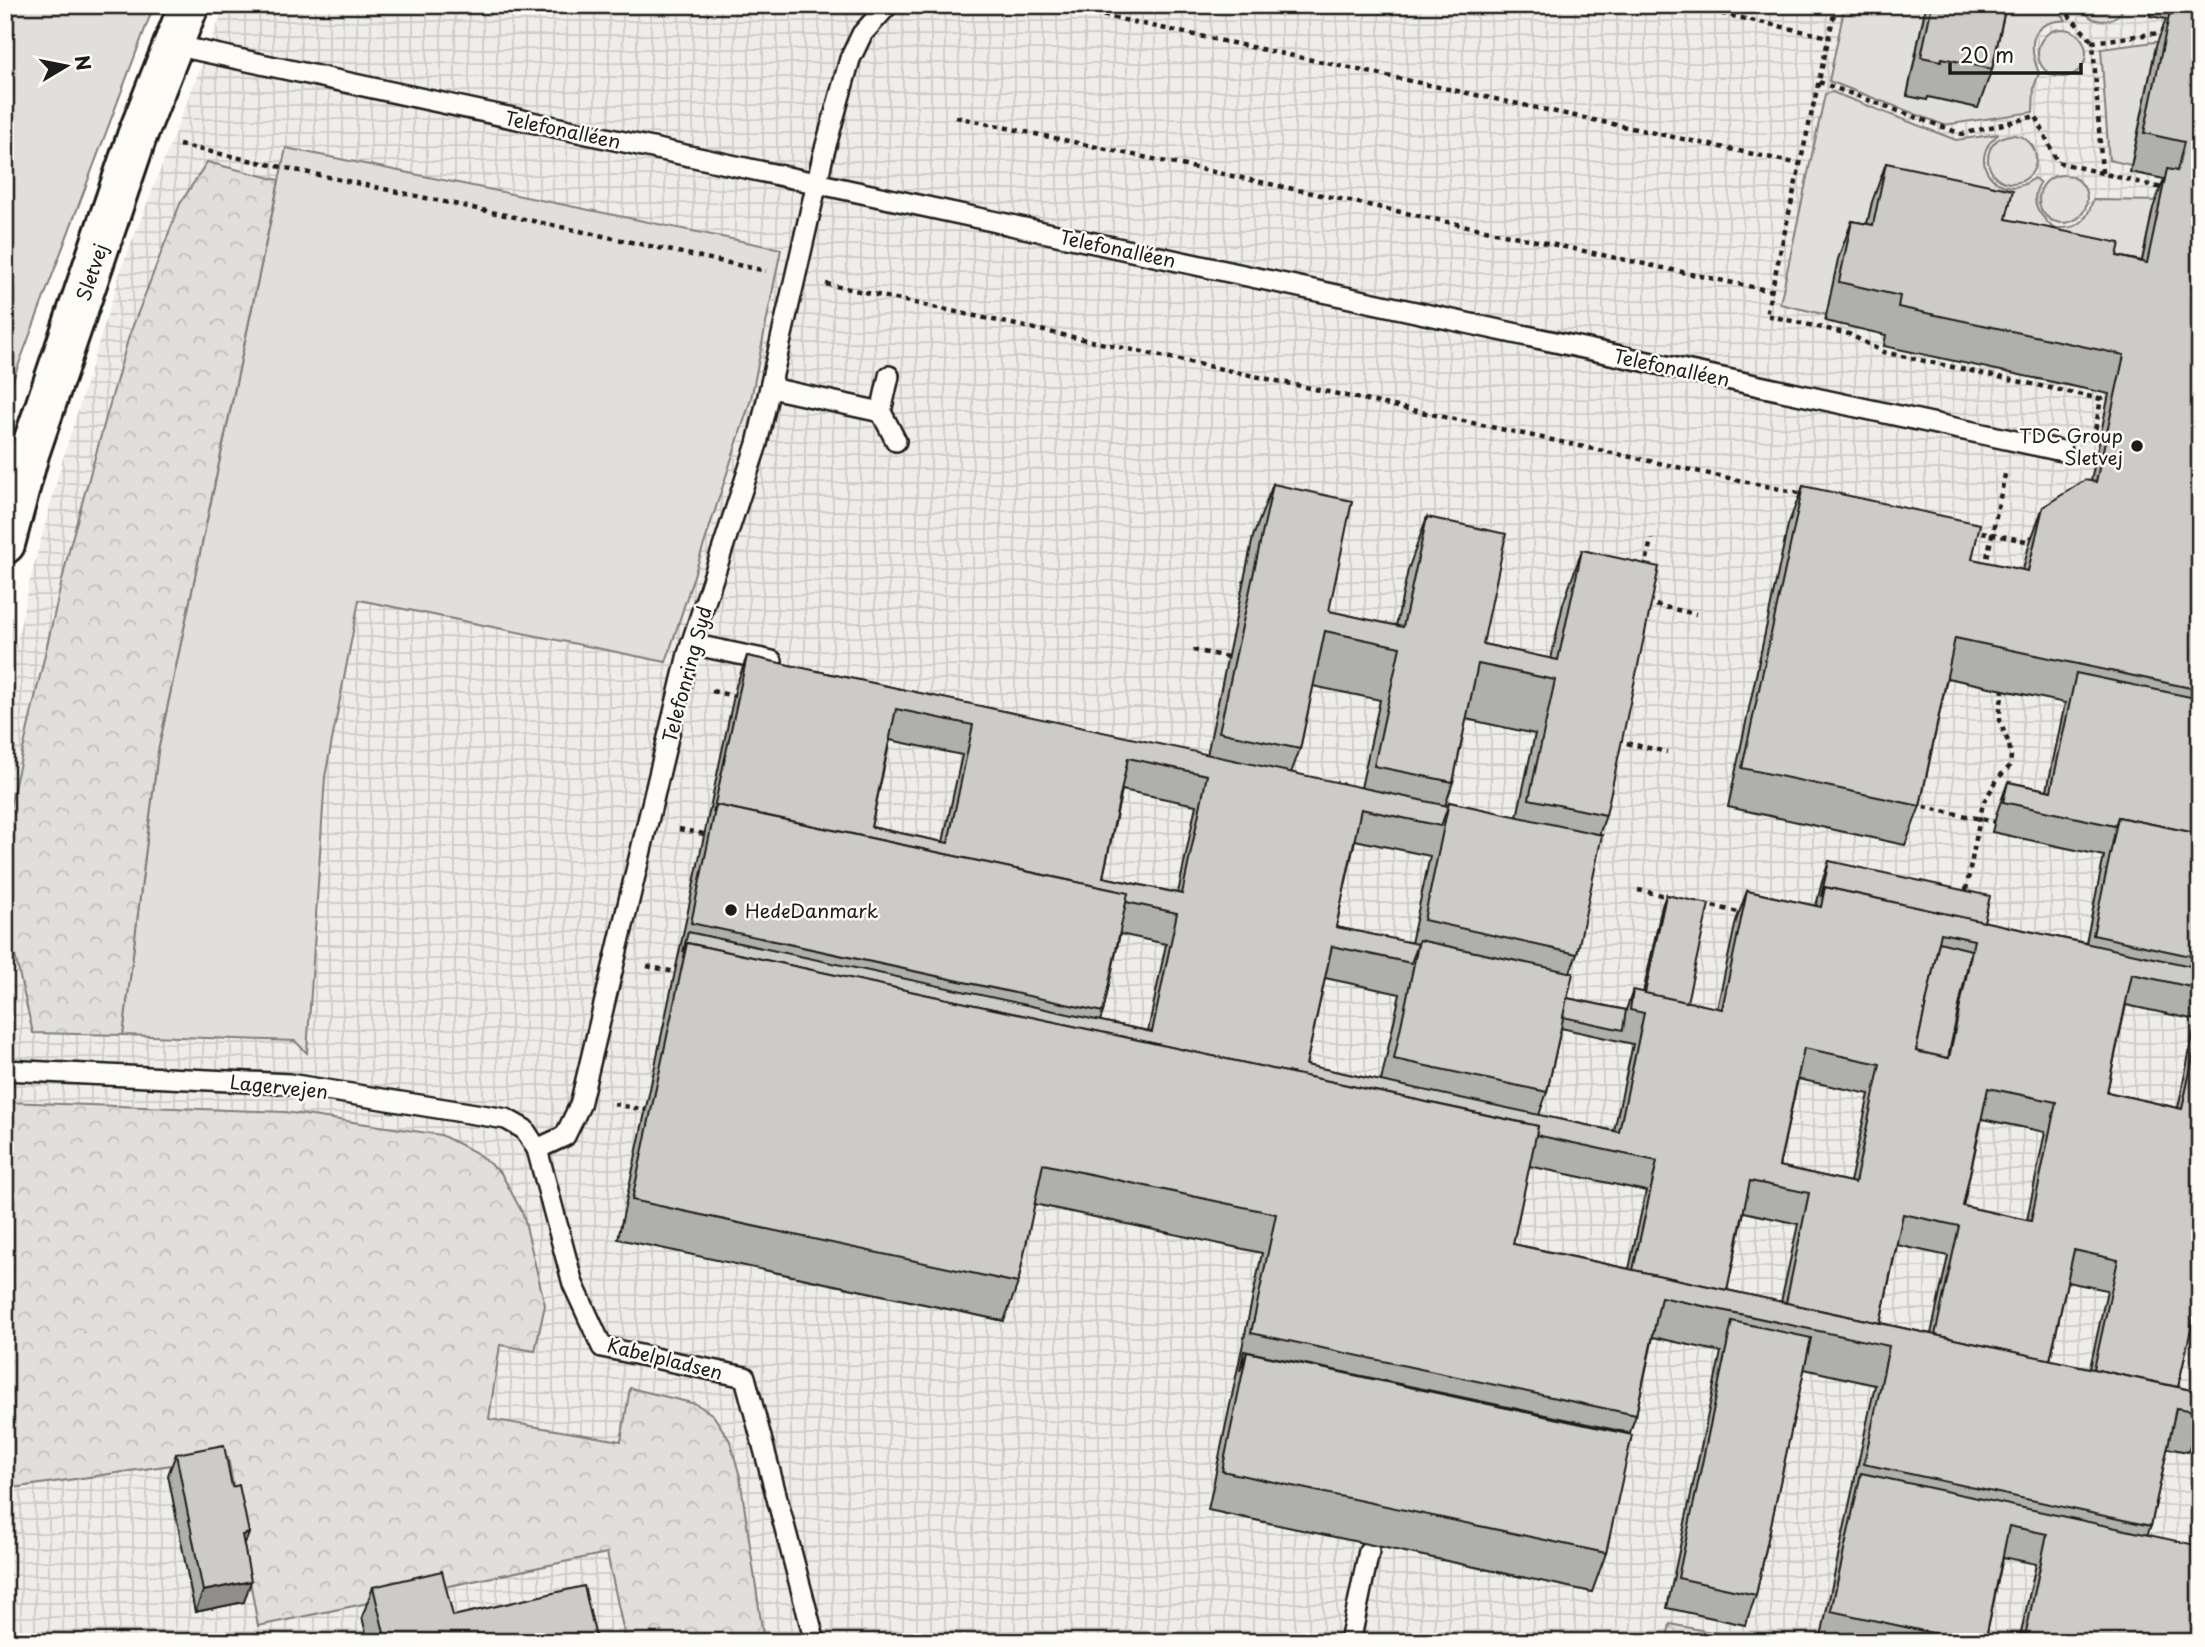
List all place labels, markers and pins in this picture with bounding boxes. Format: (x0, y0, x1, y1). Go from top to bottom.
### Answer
place label: TDC Group Sletvej (2019, 421, 2123, 471)
marker: TDC Group Sletvej (2129, 438, 2145, 454)
place label: HedeDanmark (745, 896, 879, 924)
marker: HedeDanmark (723, 902, 739, 918)

